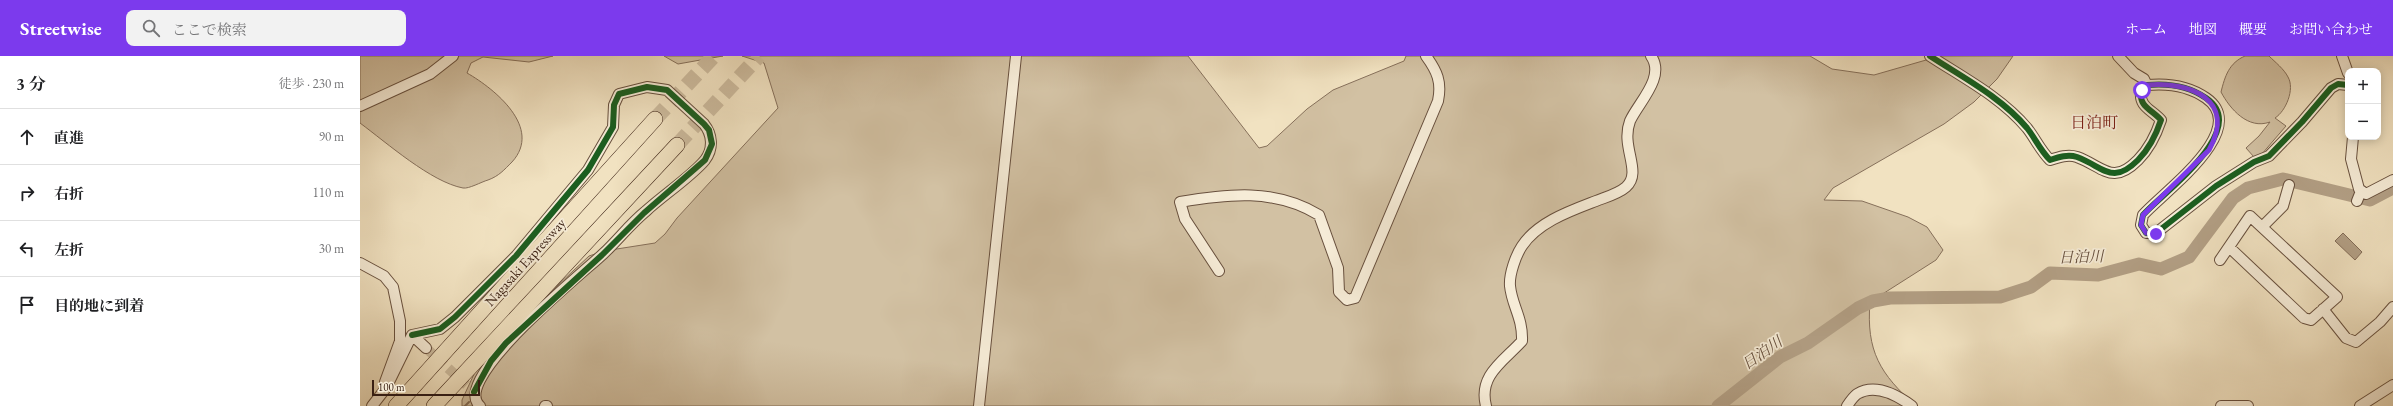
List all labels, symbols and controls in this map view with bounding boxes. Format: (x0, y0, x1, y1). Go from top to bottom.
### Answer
search box (126, 10, 406, 46)
text: Streetwise (20, 16, 102, 41)
icon: search (140, 17, 162, 39)
text: ここで検索 (172, 20, 247, 39)
text: ホーム (2125, 20, 2167, 38)
text: 地図 (2189, 20, 2217, 38)
text: 概要 (2239, 20, 2267, 38)
text: お問い合わせ (2289, 20, 2373, 38)
map controls (2345, 68, 2381, 140)
button: + (2345, 68, 2381, 104)
text: 3 分 (16, 73, 46, 95)
text: 徒歩 · 230 m (279, 75, 344, 92)
route start (2133, 81, 2151, 99)
button: − (2345, 104, 2381, 140)
district label: 日泊町 (2070, 112, 2118, 133)
icon: ahead (16, 126, 38, 148)
text: 直進 (54, 128, 84, 147)
text: 90 m (319, 128, 344, 145)
icon: right (16, 182, 38, 204)
text: 右折 (54, 184, 84, 203)
text: 110 m (313, 184, 344, 201)
street label: Nagasaki Expressway (481, 214, 570, 310)
route end (2147, 225, 2165, 243)
icon: left (16, 238, 38, 260)
text: 左折 (54, 240, 84, 259)
text: 30 m (319, 240, 344, 257)
water label: 日泊川 (2058, 246, 2106, 267)
icon: arrive (16, 294, 38, 316)
text: 目的地に到着 (54, 296, 144, 315)
water label: 日泊川 (1738, 331, 1787, 373)
scale bar (372, 378, 480, 397)
text: 100 m (378, 380, 405, 394)

